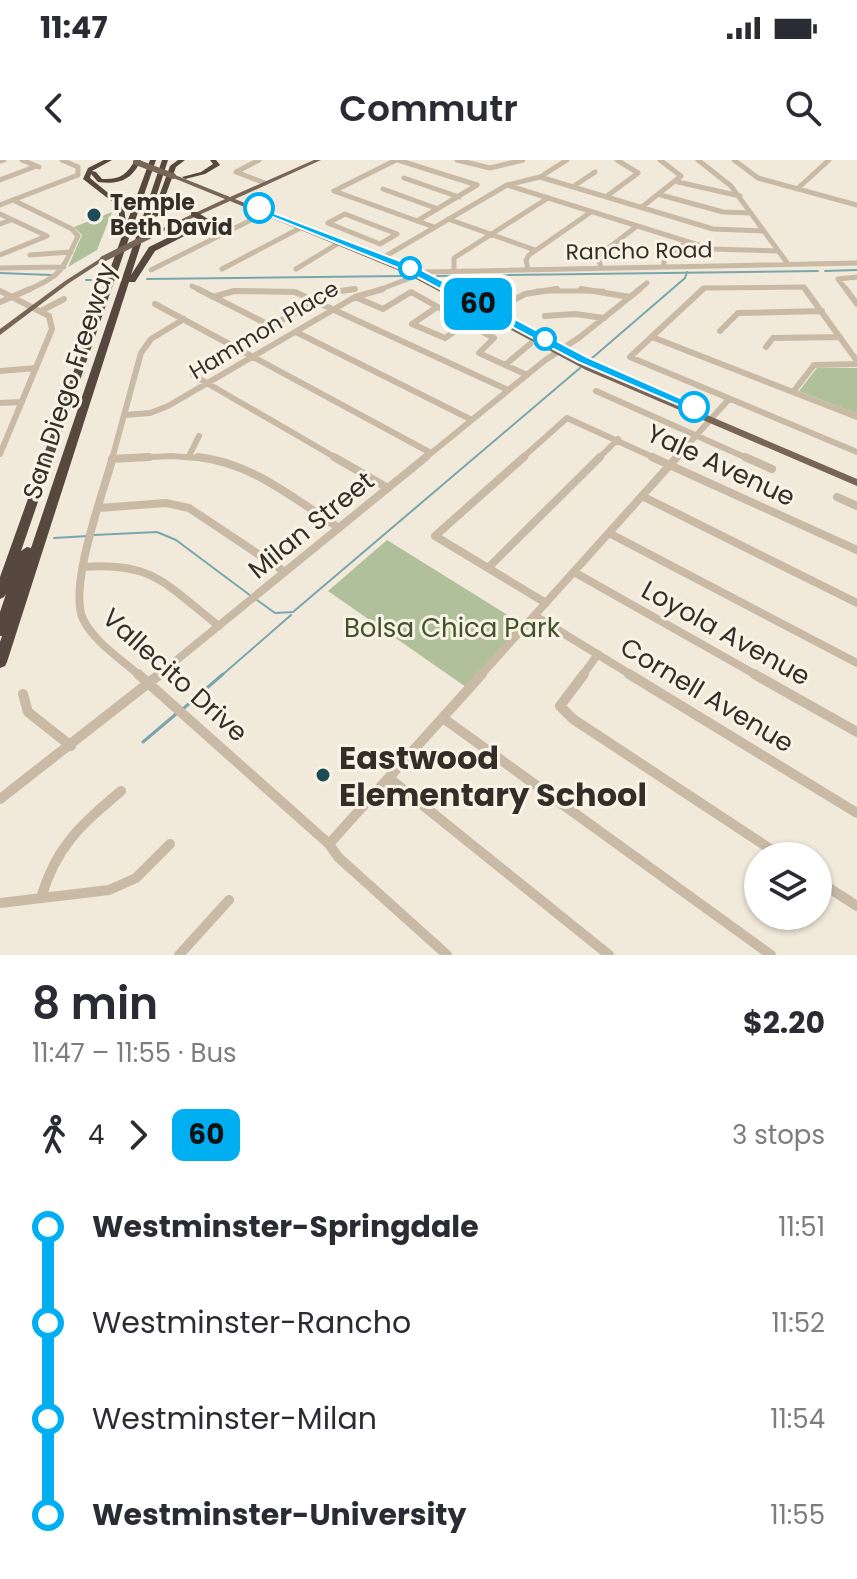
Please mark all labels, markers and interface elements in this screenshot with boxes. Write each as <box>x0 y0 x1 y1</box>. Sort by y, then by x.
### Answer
text: 11:47 <box>40 6 107 49</box>
text: Commutr <box>339 83 518 134</box>
icon: back <box>32 86 76 130</box>
icon: search <box>781 86 825 130</box>
place label: Temple Beth David <box>110 187 233 243</box>
unlabelled marker <box>244 193 274 223</box>
marker: Temple Beth David <box>85 206 103 224</box>
street label: Rancho Road <box>565 234 713 268</box>
unlabelled marker <box>399 257 421 279</box>
street label: San Diego Freeway <box>14 258 124 504</box>
street label: Hammon Place <box>183 273 345 387</box>
line badge: 60 <box>442 278 514 330</box>
text: 60 <box>460 284 496 323</box>
unlabelled marker <box>534 328 556 350</box>
unlabelled marker <box>679 392 709 422</box>
street label: Yale Avenue <box>641 415 801 515</box>
street label: Milan Street <box>240 463 382 587</box>
street label: Loyola Avenue <box>635 572 817 694</box>
street label: Vallecito Drive <box>94 600 256 750</box>
park label: Bolsa Chica Park <box>344 610 561 646</box>
street label: Cornell Avenue <box>613 629 801 761</box>
place label: Eastwood Elementary School <box>339 735 647 817</box>
marker: Eastwood Elementary School <box>314 766 332 784</box>
map controls <box>744 842 832 930</box>
button: layers <box>744 842 832 930</box>
text: 8 min <box>32 973 158 1034</box>
text: $2.20 <box>743 1001 825 1044</box>
text: 11:47 – 11:55 · Bus <box>32 1035 237 1071</box>
icon: walk <box>32 1113 76 1157</box>
icon: forward <box>116 1113 160 1157</box>
text: 60 <box>188 1115 224 1154</box>
text: 4 <box>88 1117 104 1153</box>
text: 3 stops <box>732 1117 825 1153</box>
text: Westminster-Springdale <box>92 1205 479 1248</box>
text: 11:51 <box>778 1209 825 1245</box>
text: Westminster-Rancho <box>92 1301 411 1344</box>
text: 11:52 <box>772 1305 825 1341</box>
text: Westminster-Milan <box>92 1397 377 1440</box>
text: 11:54 <box>770 1401 825 1437</box>
text: Westminster-University <box>92 1493 467 1536</box>
text: 11:55 <box>770 1497 825 1533</box>

